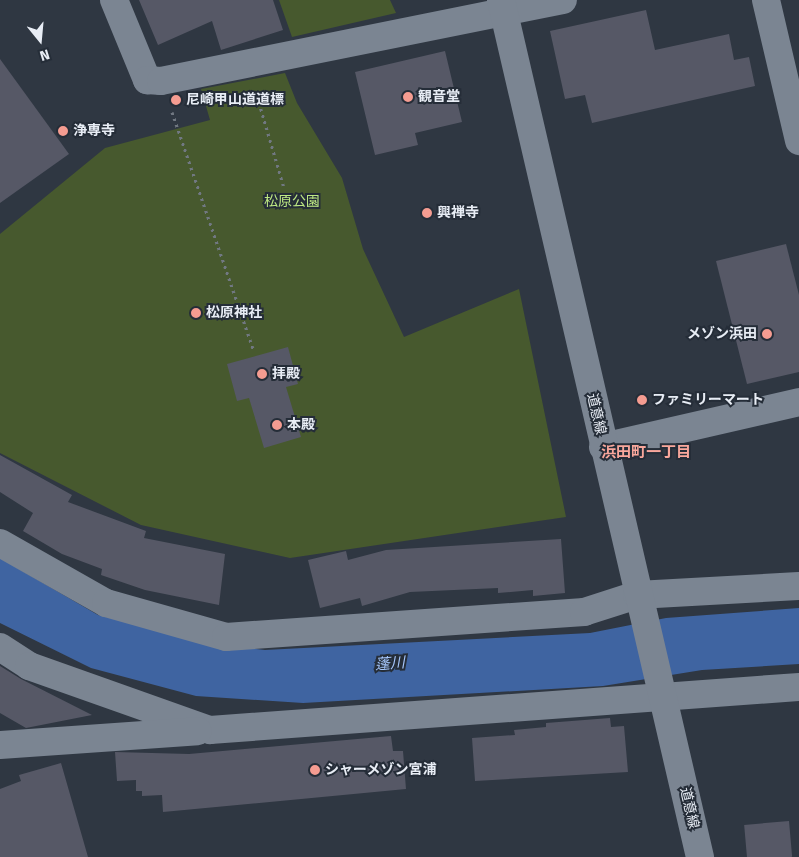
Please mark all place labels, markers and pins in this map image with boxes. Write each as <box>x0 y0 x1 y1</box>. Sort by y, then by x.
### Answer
place label: 観音堂 <box>418 89 460 105</box>
marker: 観音堂 <box>402 91 414 103</box>
place label: 尼崎甲山道道標 <box>186 92 284 108</box>
marker: 尼崎甲山道道標 <box>170 94 182 106</box>
place label: 浄専寺 <box>73 123 115 139</box>
marker: 浄専寺 <box>57 125 69 137</box>
place label: 興禅寺 <box>437 205 479 221</box>
marker: 興禅寺 <box>421 207 433 219</box>
place label: 松原神社 <box>206 305 262 321</box>
marker: 松原神社 <box>190 307 202 319</box>
place label: メゾン浜田 <box>687 326 757 342</box>
marker: メゾン浜田 <box>761 328 773 340</box>
place label: 拝殿 <box>272 366 300 382</box>
marker: 拝殿 <box>256 368 268 380</box>
place label: ファミリーマート <box>652 392 764 408</box>
marker: ファミリーマート <box>636 394 648 406</box>
place label: 本殿 <box>287 417 315 433</box>
marker: 本殿 <box>271 419 283 431</box>
place label: シャーメゾン宮浦 <box>325 762 437 778</box>
marker: シャーメゾン宮浦 <box>309 764 321 776</box>

